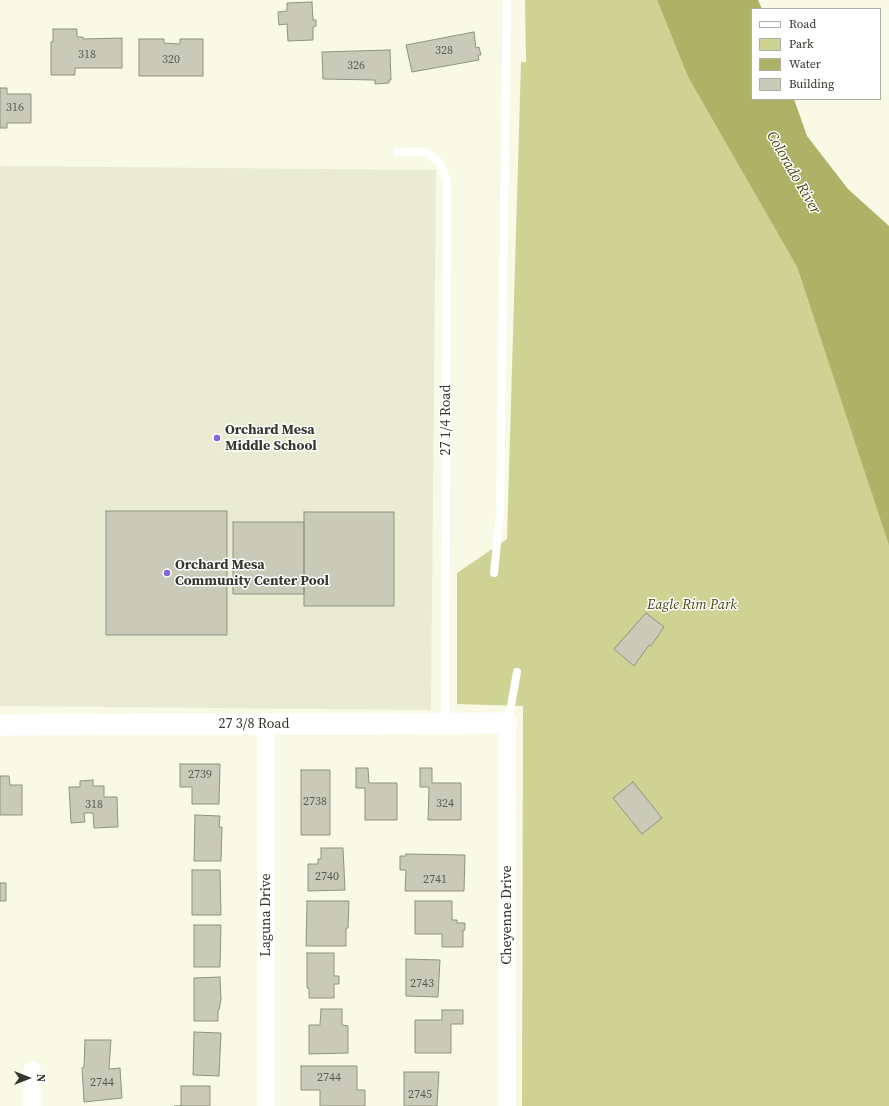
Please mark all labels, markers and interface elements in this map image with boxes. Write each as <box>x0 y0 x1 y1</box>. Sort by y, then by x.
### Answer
legend <box>751 8 881 100</box>
text: Road <box>789 16 816 32</box>
text: Park <box>789 36 814 52</box>
house number: 328 <box>435 44 453 58</box>
house number: 318 <box>78 48 96 62</box>
house number: 320 <box>162 53 180 67</box>
text: Water <box>789 56 821 72</box>
house number: 326 <box>347 59 365 73</box>
text: Building <box>789 76 834 92</box>
house number: 316 <box>6 101 24 115</box>
water label: Colorado River <box>762 128 824 218</box>
street label: 27 1/4 Road <box>438 385 454 455</box>
place label: Orchard Mesa Middle School <box>225 422 317 454</box>
marker: Orchard Mesa Middle School <box>212 433 222 443</box>
place label: Orchard Mesa Community Center Pool <box>175 557 329 590</box>
marker: Orchard Mesa Community Center Pool <box>162 568 172 578</box>
park label: Eagle Rim Park <box>647 597 737 613</box>
street label: 27 3/8 Road <box>219 716 289 732</box>
house number: 2739 <box>188 768 212 782</box>
house number: 2738 <box>303 795 327 809</box>
house number: 324 <box>436 797 454 811</box>
house number: 318 <box>85 798 103 812</box>
street label: Cheyenne Drive <box>499 865 515 965</box>
house number: 2740 <box>315 870 339 884</box>
street label: Laguna Drive <box>258 873 274 957</box>
house number: 2741 <box>423 873 447 887</box>
house number: 2743 <box>410 977 434 991</box>
north arrow <box>8 1058 48 1098</box>
house number: 2744 <box>317 1071 341 1085</box>
text: N <box>33 1074 48 1082</box>
house number: 2744 <box>90 1076 114 1090</box>
house number: 2745 <box>408 1088 432 1102</box>

